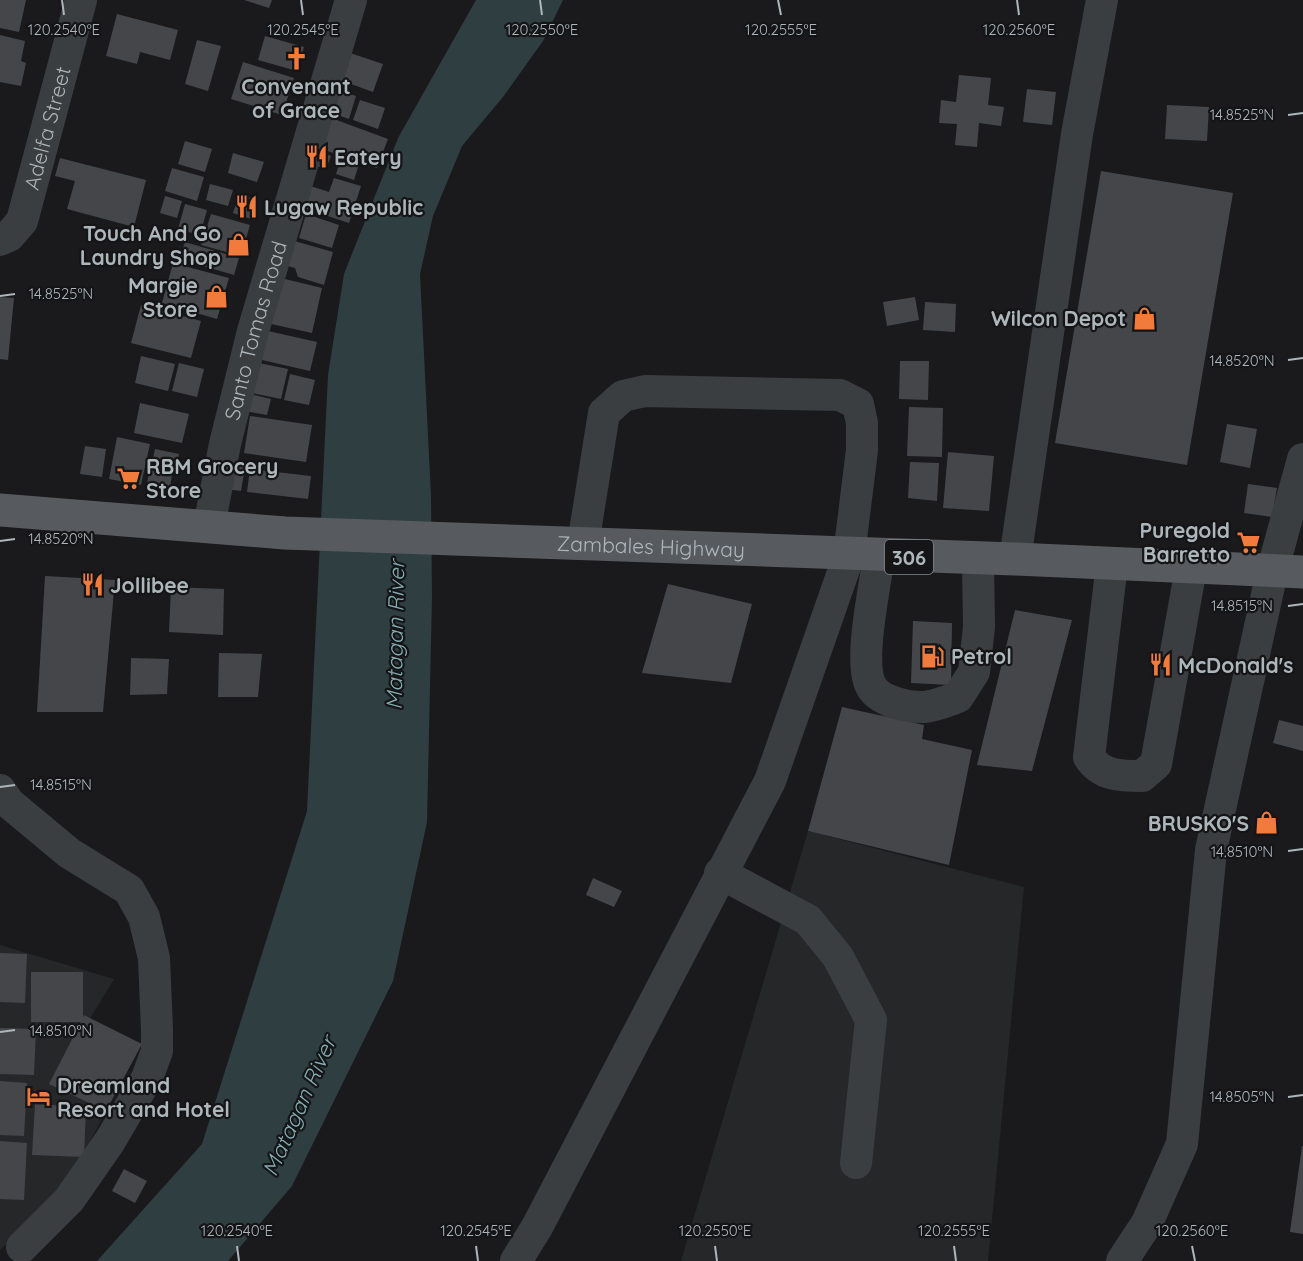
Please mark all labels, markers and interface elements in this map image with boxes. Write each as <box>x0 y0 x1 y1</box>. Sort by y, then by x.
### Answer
text: 120.2540°E <box>28 20 100 39</box>
text: 120.2545°E <box>267 20 339 39</box>
text: 120.2550°E <box>506 20 578 39</box>
text: 120.2555°E <box>745 20 817 39</box>
text: 120.2560°E <box>983 20 1055 39</box>
church icon: Convenant of Grace <box>283 45 309 71</box>
street label: Adelfa Street <box>18 63 76 192</box>
place label: Convenant of Grace <box>241 73 351 123</box>
text: 14.8525°N <box>1210 105 1274 124</box>
restaurant icon: Eatery <box>303 144 329 170</box>
place label: Eatery <box>334 144 402 170</box>
restaurant icon: Lugaw Republic <box>233 194 259 220</box>
place label: Lugaw Republic <box>264 194 423 220</box>
place label: Touch And Go Laundry Shop <box>80 220 221 270</box>
shop icon: Touch And Go Laundry Shop <box>226 232 252 258</box>
street label: Santo Tomas Road <box>218 238 292 423</box>
place label: Margie Store <box>128 272 198 322</box>
text: 14.8525°N <box>29 284 93 303</box>
shop icon: Margie Store <box>203 284 229 310</box>
place label: Wilcon Depot <box>991 305 1126 331</box>
shop icon: Wilcon Depot <box>1131 305 1157 331</box>
text: 14.8520°N <box>1209 351 1275 370</box>
place label: RBM Grocery Store <box>146 453 278 503</box>
supermarket icon: RBM Grocery Store <box>115 465 141 491</box>
place label: Puregold Barretto <box>1139 517 1230 567</box>
text: 14.8520°N <box>28 529 94 548</box>
supermarket icon: Puregold Barretto <box>1235 529 1261 555</box>
street label: Zambales Highway <box>556 530 745 562</box>
road number: 306 <box>885 540 933 574</box>
water label: Matagan River <box>380 557 410 710</box>
restaurant icon: Jollibee <box>79 572 105 598</box>
place label: Jollibee <box>110 572 189 598</box>
text: 14.8515°N <box>1211 596 1273 615</box>
fuel station icon: Petrol <box>920 643 946 669</box>
place label: Petrol <box>951 643 1012 669</box>
restaurant icon: McDonald's <box>1147 652 1173 678</box>
place label: McDonald's <box>1178 652 1293 678</box>
text: 14.8515°N <box>30 775 92 794</box>
place label: BRUSKO'S <box>1148 810 1249 836</box>
shop icon: BRUSKO'S <box>1254 810 1280 836</box>
text: 14.8510°N <box>1211 842 1273 861</box>
text: 14.8510°N <box>30 1021 92 1040</box>
water label: Matagan River <box>256 1030 343 1180</box>
place label: Dreamland Resort and Hotel <box>57 1072 230 1122</box>
hotel icon: Dreamland Resort and Hotel <box>26 1084 52 1110</box>
text: 14.8505°N <box>1209 1087 1275 1106</box>
text: 120.2540°E <box>201 1221 273 1240</box>
text: 120.2545°E <box>440 1221 512 1240</box>
text: 120.2550°E <box>679 1221 751 1240</box>
text: 120.2555°E <box>918 1221 990 1240</box>
text: 120.2560°E <box>1156 1221 1228 1240</box>

